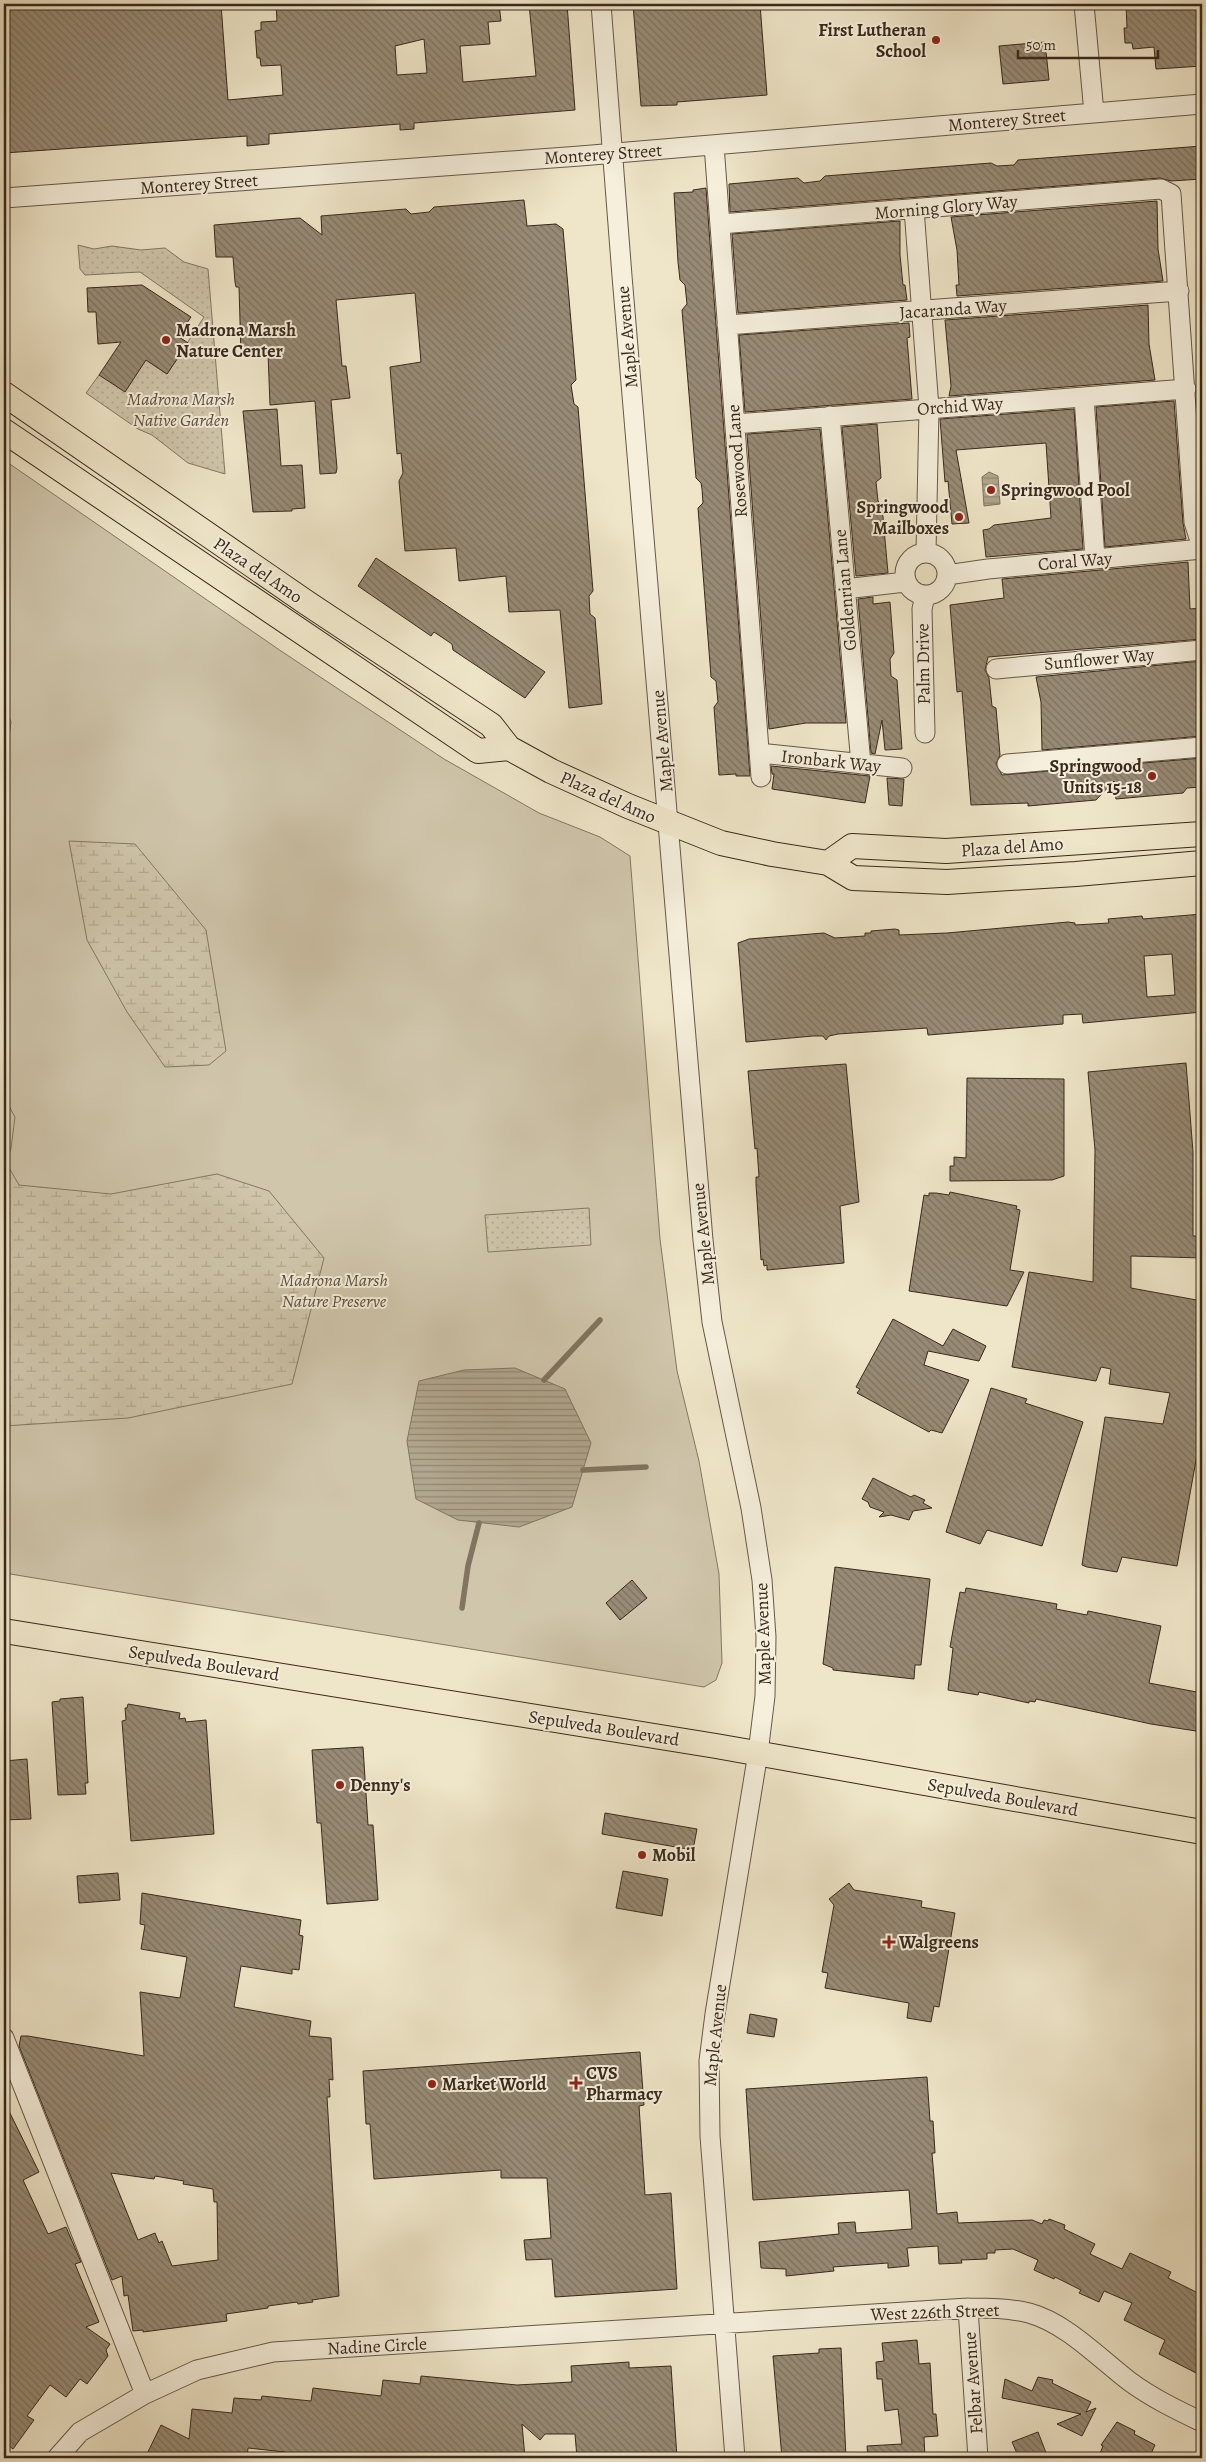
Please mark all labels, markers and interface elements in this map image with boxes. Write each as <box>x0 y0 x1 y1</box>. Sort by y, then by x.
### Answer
place label: First Lutheran School <box>818 18 926 63</box>
scale bar <box>1018 28 1158 60</box>
marker: First Lutheran School <box>930 34 942 46</box>
text: 50 m <box>1026 35 1056 55</box>
street label: Monterey Street <box>947 103 1067 137</box>
street label: Monterey Street <box>543 138 663 170</box>
street label: Monterey Street <box>139 168 259 200</box>
street label: Morning Glory Way <box>873 189 1019 225</box>
street label: Maple Avenue <box>611 285 643 389</box>
street label: Jacaranda Way <box>899 293 1008 325</box>
place label: Madrona Marsh Nature Center <box>176 318 296 363</box>
marker: Madrona Marsh Nature Center <box>160 334 172 346</box>
park label: Madrona Marsh Native Garden <box>127 387 235 432</box>
street label: Orchid Way <box>916 391 1005 421</box>
street label: Rosewood Lane <box>721 403 753 519</box>
place label: Springwood Pool <box>1001 478 1130 502</box>
marker: Springwood Pool <box>985 484 997 496</box>
place label: Springwood Mailboxes <box>856 495 949 540</box>
marker: Springwood Mailboxes <box>953 511 965 523</box>
street label: Goldenrian Lane <box>828 528 862 652</box>
street label: Plaza del Amo <box>209 531 307 609</box>
street label: Coral Way <box>1037 546 1114 576</box>
street label: Palm Drive <box>910 623 936 705</box>
street label: Sunflower Way <box>1043 642 1156 676</box>
street label: Maple Avenue <box>646 689 678 793</box>
street label: Ironbark Way <box>780 744 883 778</box>
place label: Springwood Units 15-18 <box>1049 754 1142 799</box>
street label: Plaza del Amo <box>556 765 660 829</box>
marker: Springwood Units 15-18 <box>1146 770 1158 782</box>
street label: Plaza del Amo <box>960 831 1064 863</box>
street label: Maple Avenue <box>686 1182 720 1286</box>
park label: Madrona Marsh Nature Preserve <box>280 1268 388 1313</box>
street label: Maple Avenue <box>749 1582 777 1686</box>
street label: Sepulveda Boulevard <box>127 1639 282 1687</box>
street label: Sepulveda Boulevard <box>527 1704 682 1752</box>
street label: Sepulveda Boulevard <box>926 1772 1080 1822</box>
place label: Denny's <box>350 1773 410 1797</box>
marker: Denny's <box>334 1779 346 1791</box>
place label: Mobil <box>652 1843 696 1867</box>
marker: Mobil <box>636 1849 648 1861</box>
place label: Walgreens <box>898 1930 979 1954</box>
marker: Walgreens <box>883 1936 895 1948</box>
street label: Maple Avenue <box>698 1983 732 2087</box>
place label: CVS Pharmacy <box>586 2061 663 2106</box>
place label: Market World <box>442 2072 547 2096</box>
marker: CVS Pharmacy <box>570 2077 582 2089</box>
marker: Market World <box>426 2078 438 2090</box>
street label: West 226th Street <box>869 2298 1000 2326</box>
street label: Nadine Circle <box>326 2331 428 2361</box>
street label: Felbar Avenue <box>957 2331 989 2435</box>

